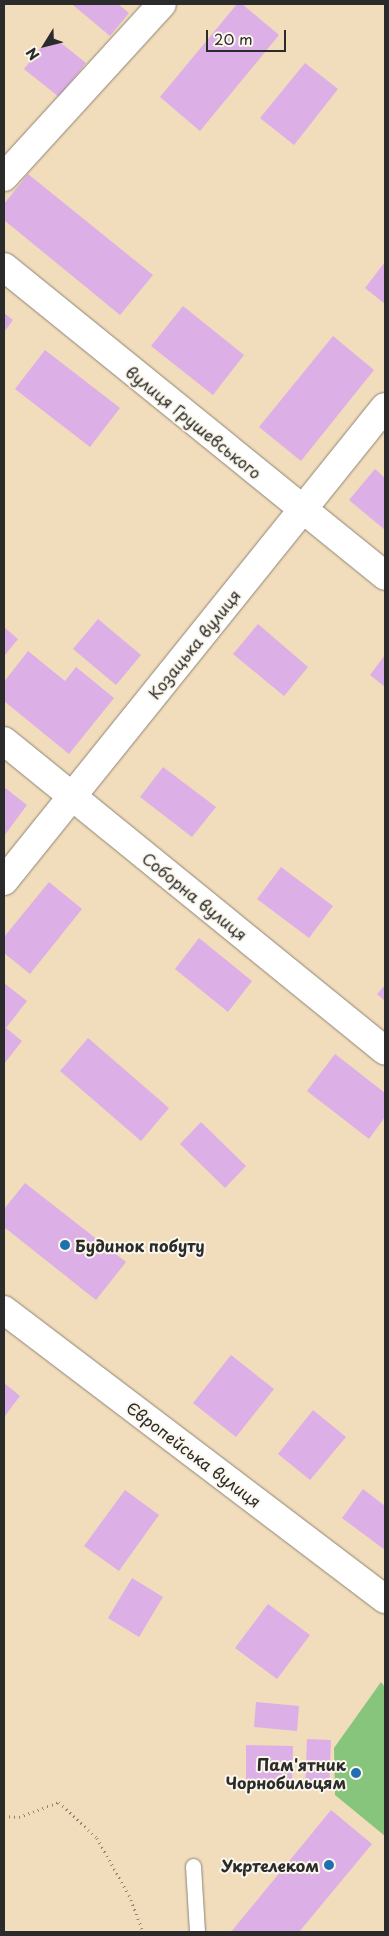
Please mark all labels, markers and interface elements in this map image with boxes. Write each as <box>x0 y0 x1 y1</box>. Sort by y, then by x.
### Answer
north arrow <box>20 20 70 70</box>
scale bar <box>209 20 289 52</box>
text: 20 m <box>214 27 253 50</box>
text: N <box>21 43 44 65</box>
street label: вулиця Грушевського <box>122 361 266 483</box>
street label: Козацька вулиця <box>144 585 244 703</box>
street label: Соборна вулиця <box>139 848 251 944</box>
place label: Будинок побуту <box>75 1235 205 1255</box>
marker: Будинок побуту <box>59 1239 71 1251</box>
street label: Європейська вулиця <box>123 1397 265 1511</box>
place label: Пам'ятник Чорнобильцям <box>226 1754 346 1792</box>
marker: Пам'ятник Чорнобильцям <box>350 1767 362 1779</box>
place label: Укртелеком <box>221 1855 319 1875</box>
marker: Укртелеком <box>323 1859 335 1871</box>

